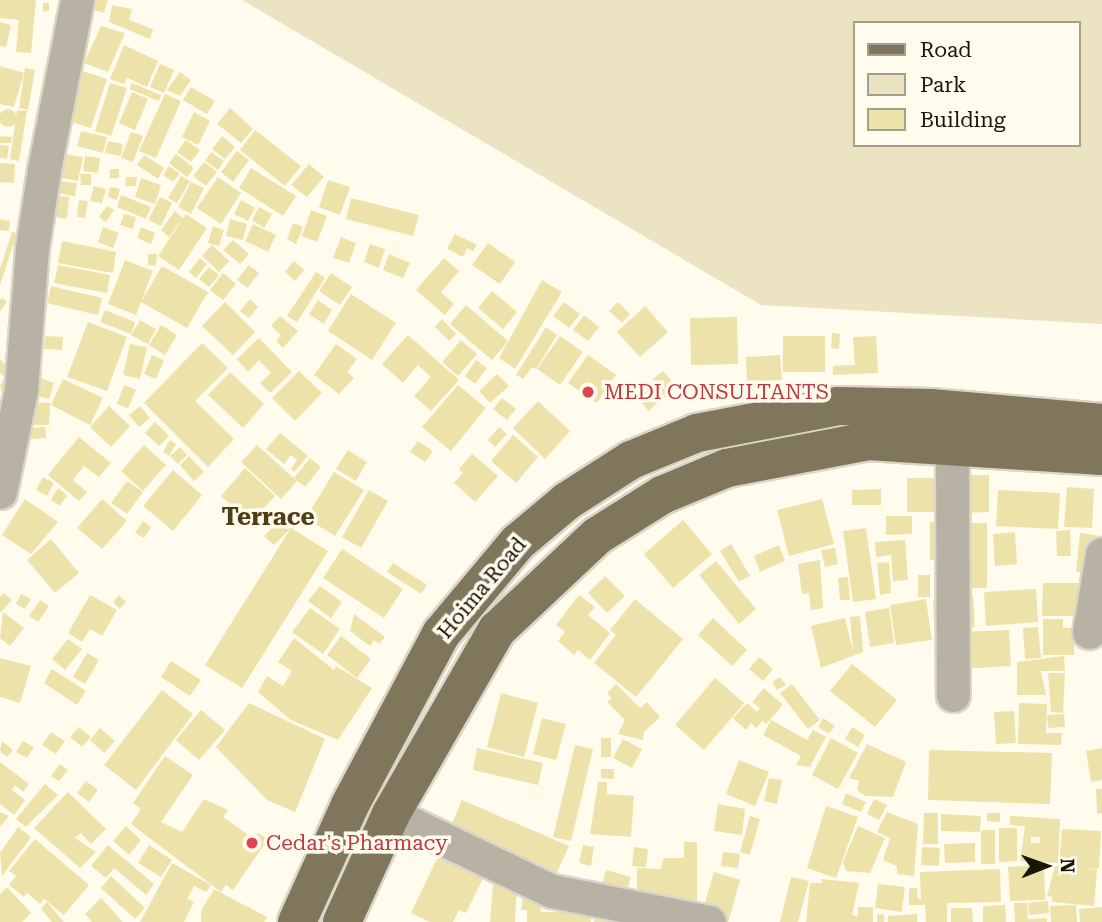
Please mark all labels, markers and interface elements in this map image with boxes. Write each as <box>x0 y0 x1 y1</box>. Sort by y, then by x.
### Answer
legend <box>853 21 1081 147</box>
text: Road <box>920 38 972 62</box>
text: Park <box>920 73 966 97</box>
text: Building <box>920 108 1006 132</box>
place label: MEDI CONSULTANTS <box>604 379 829 405</box>
marker: MEDI CONSULTANTS <box>578 382 598 402</box>
district label: Terrace <box>221 504 315 532</box>
street label: Hoima Road <box>432 532 532 644</box>
place label: Cedar's Pharmacy <box>266 830 448 856</box>
north arrow <box>1011 831 1081 901</box>
marker: Cedar's Pharmacy <box>244 835 260 851</box>
text: N <box>1056 858 1079 873</box>

